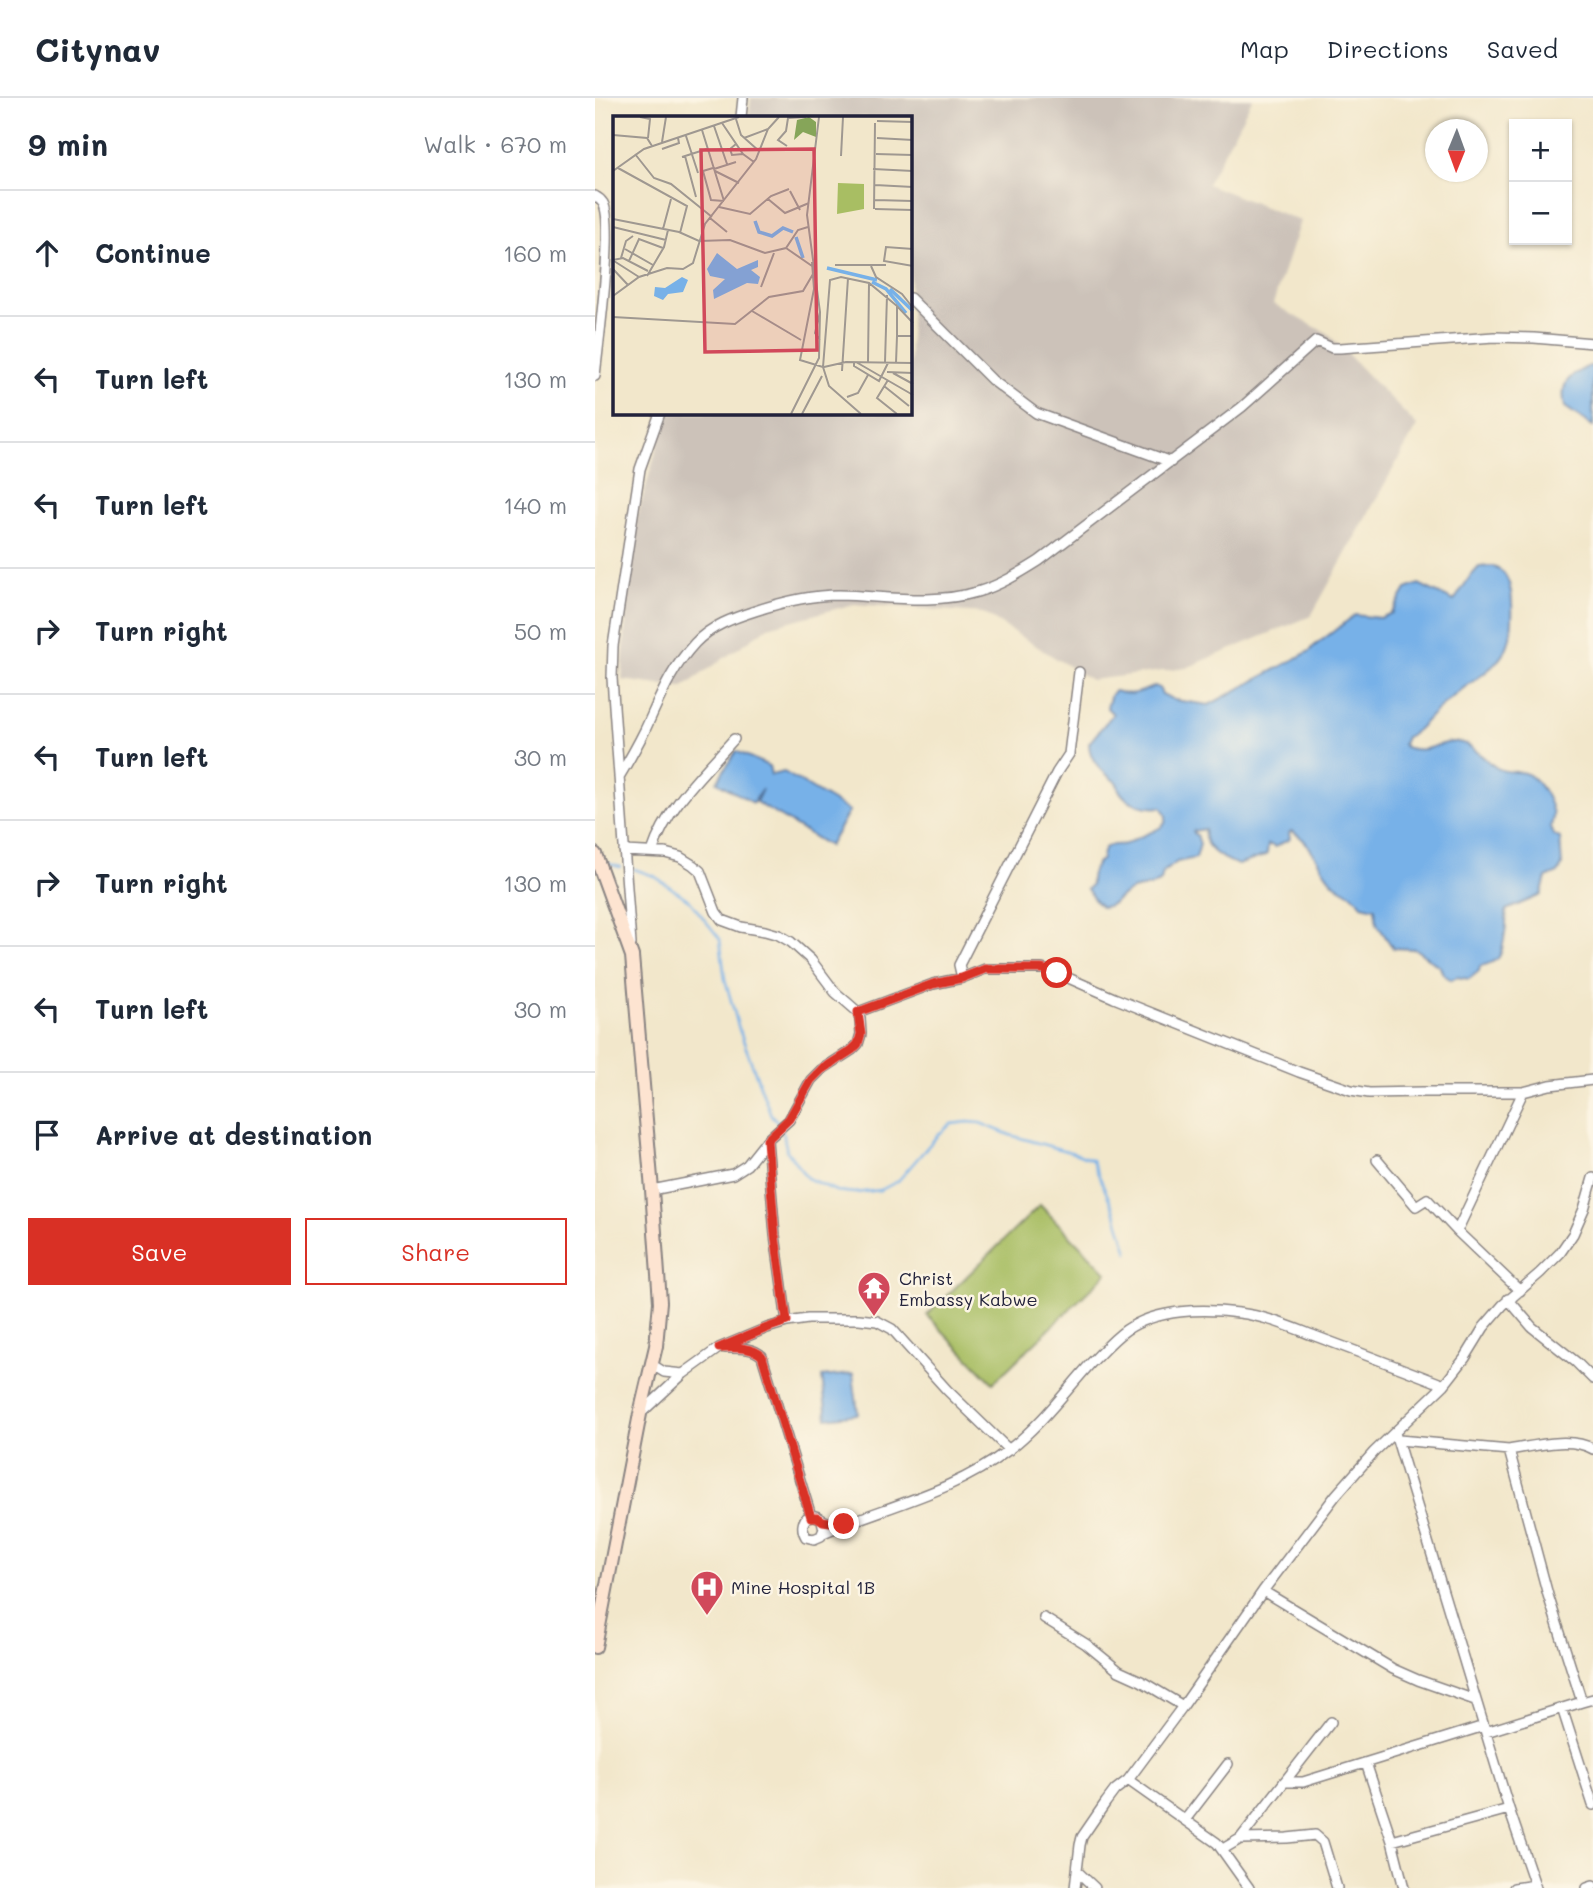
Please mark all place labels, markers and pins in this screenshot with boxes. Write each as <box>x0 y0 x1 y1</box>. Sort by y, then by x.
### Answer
place label: Christ Embassy Kabwe <box>899 1266 1038 1311</box>
temple icon: Christ Embassy Kabwe <box>855 1269 893 1318</box>
hospital icon: Mine Hospital 1B <box>688 1568 726 1617</box>
place label: Mine Hospital 1B <box>731 1575 875 1599</box>

